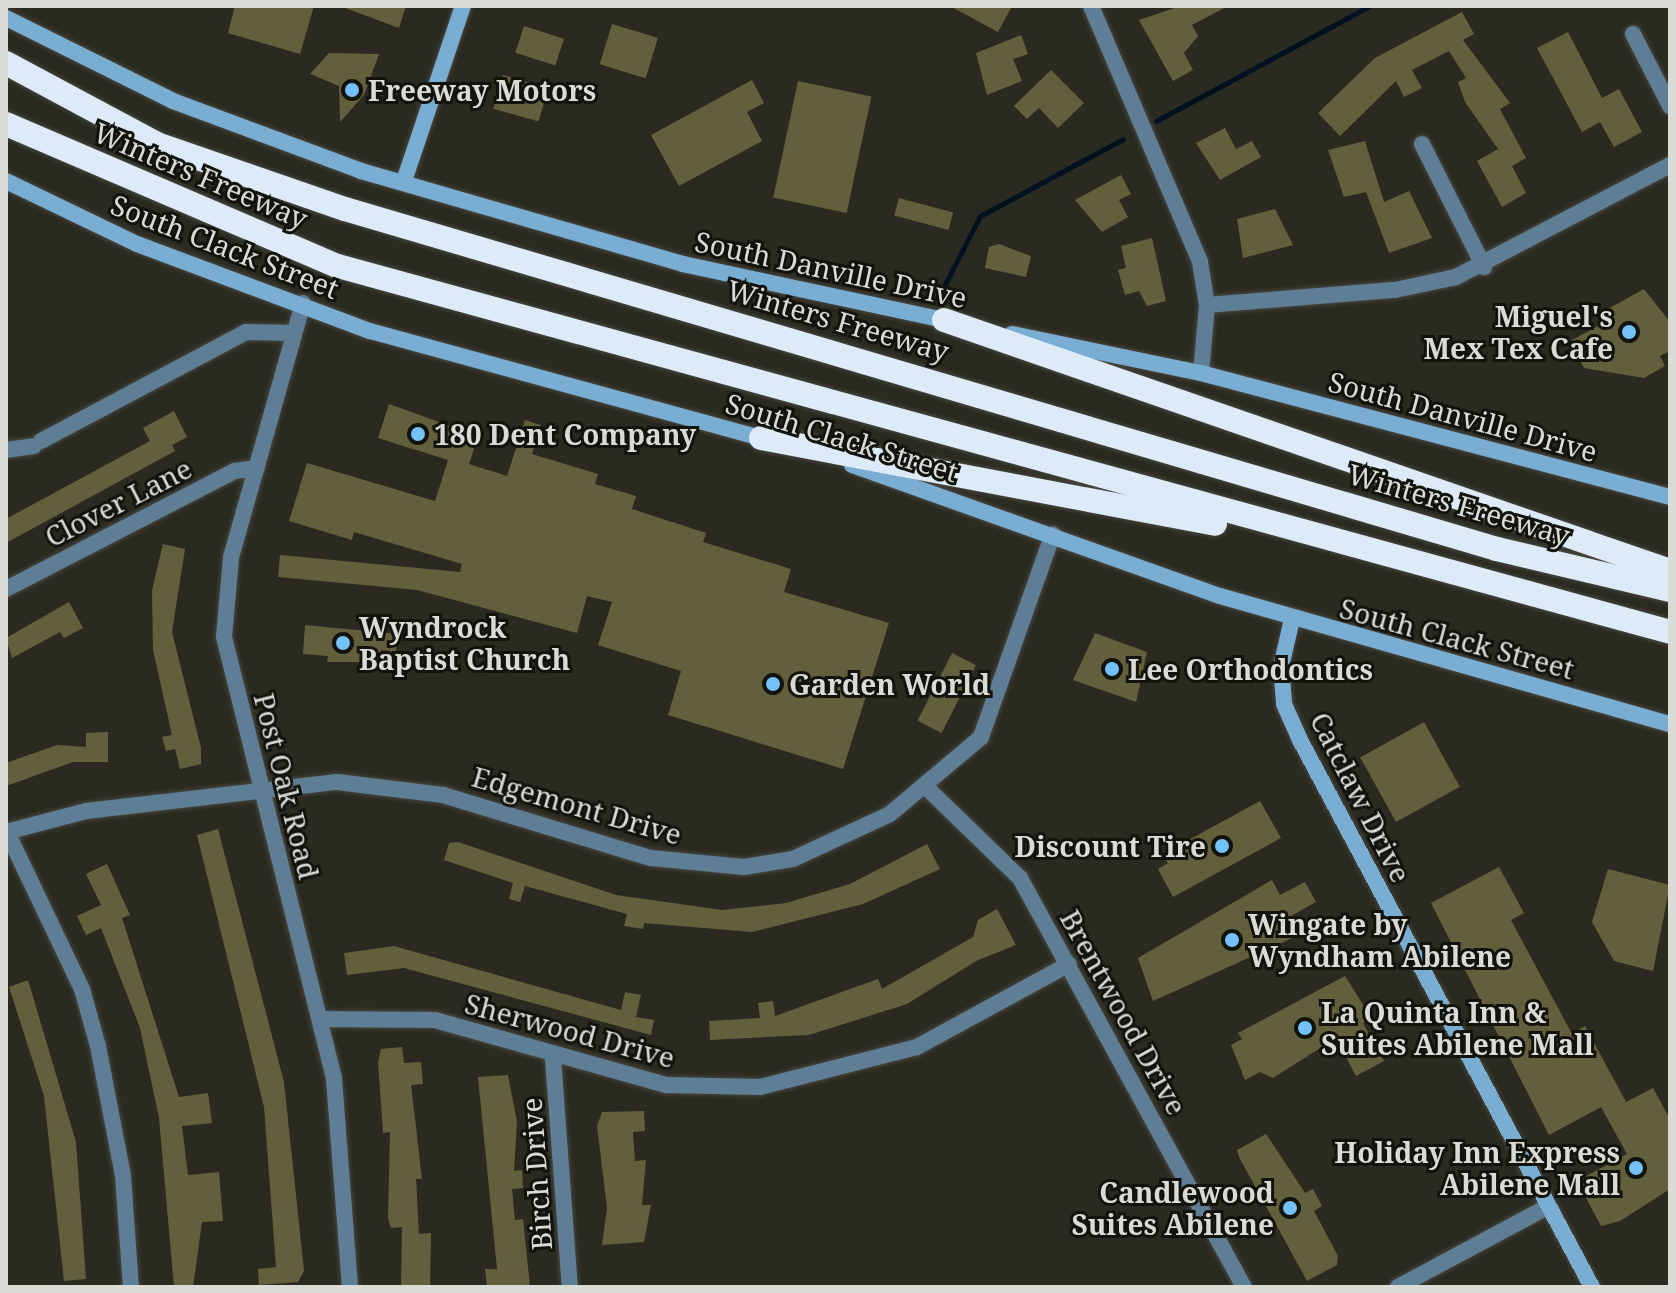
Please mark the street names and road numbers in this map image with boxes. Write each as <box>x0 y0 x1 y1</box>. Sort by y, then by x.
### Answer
street label: Winters Freeway <box>89 115 313 235</box>
street label: South Clack Street <box>106 187 344 305</box>
street label: South Danville Drive <box>692 224 970 314</box>
street label: Winters Freeway <box>723 272 953 368</box>
street label: South Danville Drive <box>1325 364 1601 468</box>
street label: South Clack Street <box>722 386 962 488</box>
street label: Clover Lane <box>39 451 197 553</box>
street label: Winters Freeway <box>1344 456 1574 552</box>
street label: South Clack Street <box>1336 591 1578 685</box>
street label: Post Oak Road <box>248 690 326 882</box>
street label: Catclaw Drive <box>1304 706 1418 888</box>
street label: Edgemont Drive <box>468 759 686 851</box>
street label: Brentwood Drive <box>1054 904 1194 1120</box>
street label: Sherwood Drive <box>461 986 679 1074</box>
street label: Birch Drive <box>514 1097 558 1251</box>

